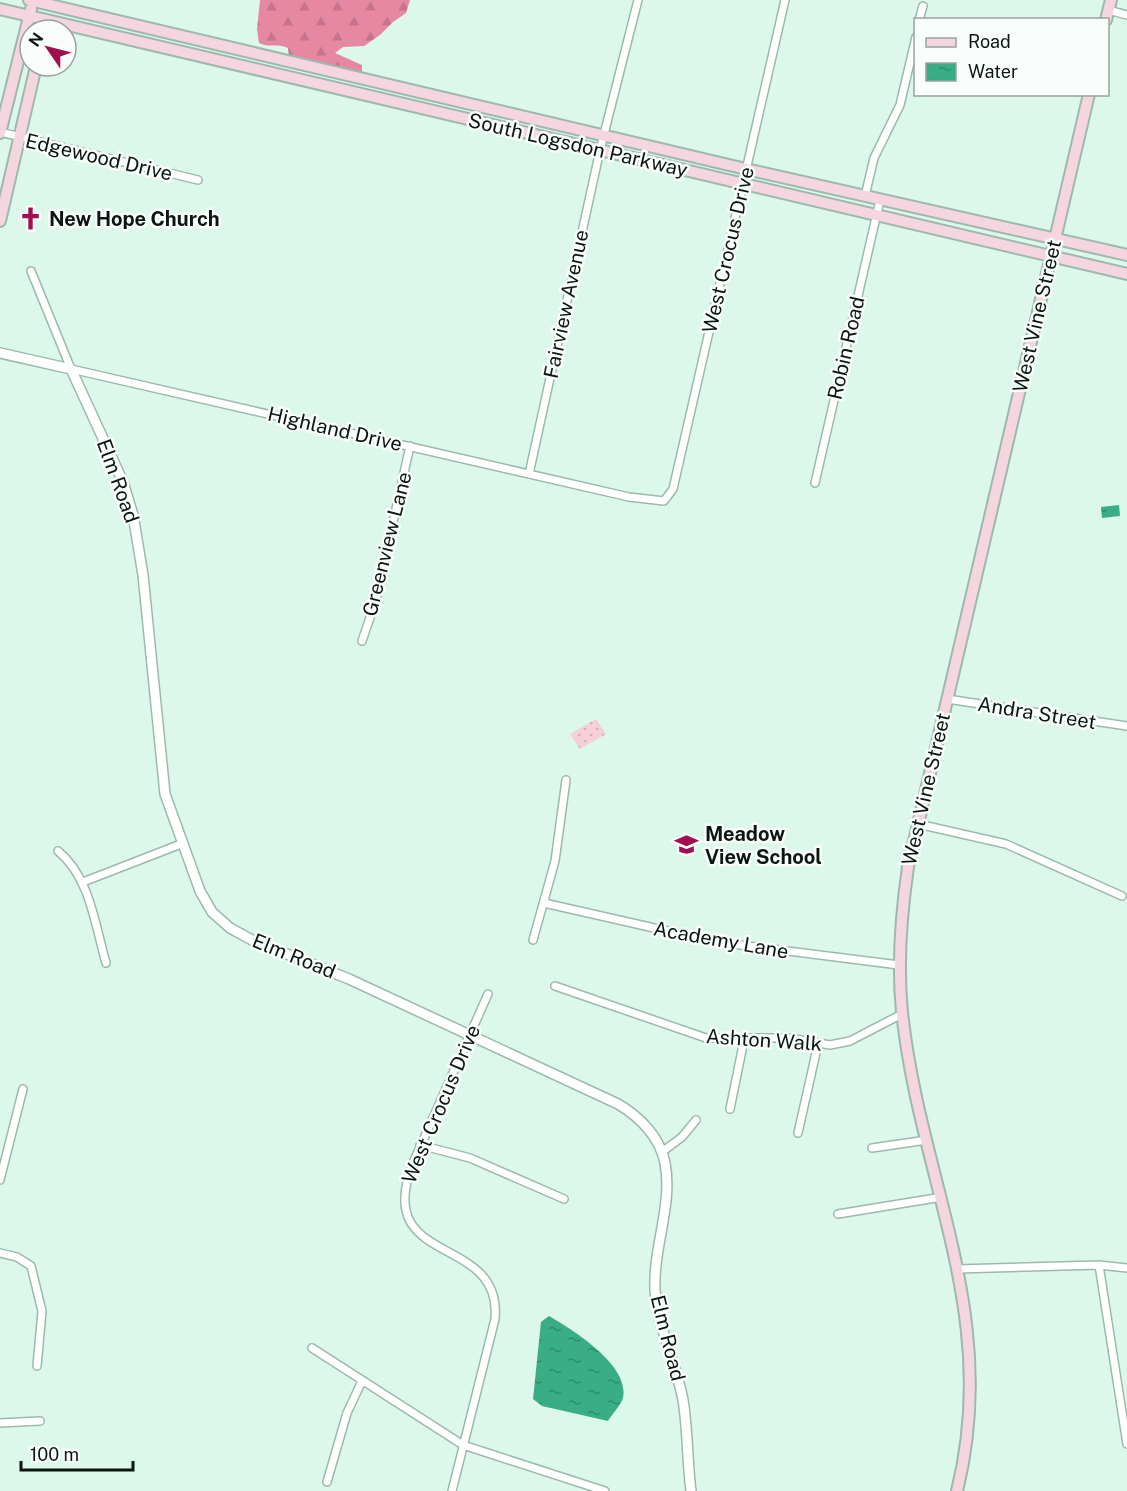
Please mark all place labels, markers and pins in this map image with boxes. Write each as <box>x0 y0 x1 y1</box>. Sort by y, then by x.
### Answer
church icon: New Hope Church <box>18 206 44 232</box>
place label: New Hope Church <box>49 207 220 231</box>
place label: Meadow View School <box>705 822 822 869</box>
school or university icon: Meadow View School <box>674 832 700 858</box>

